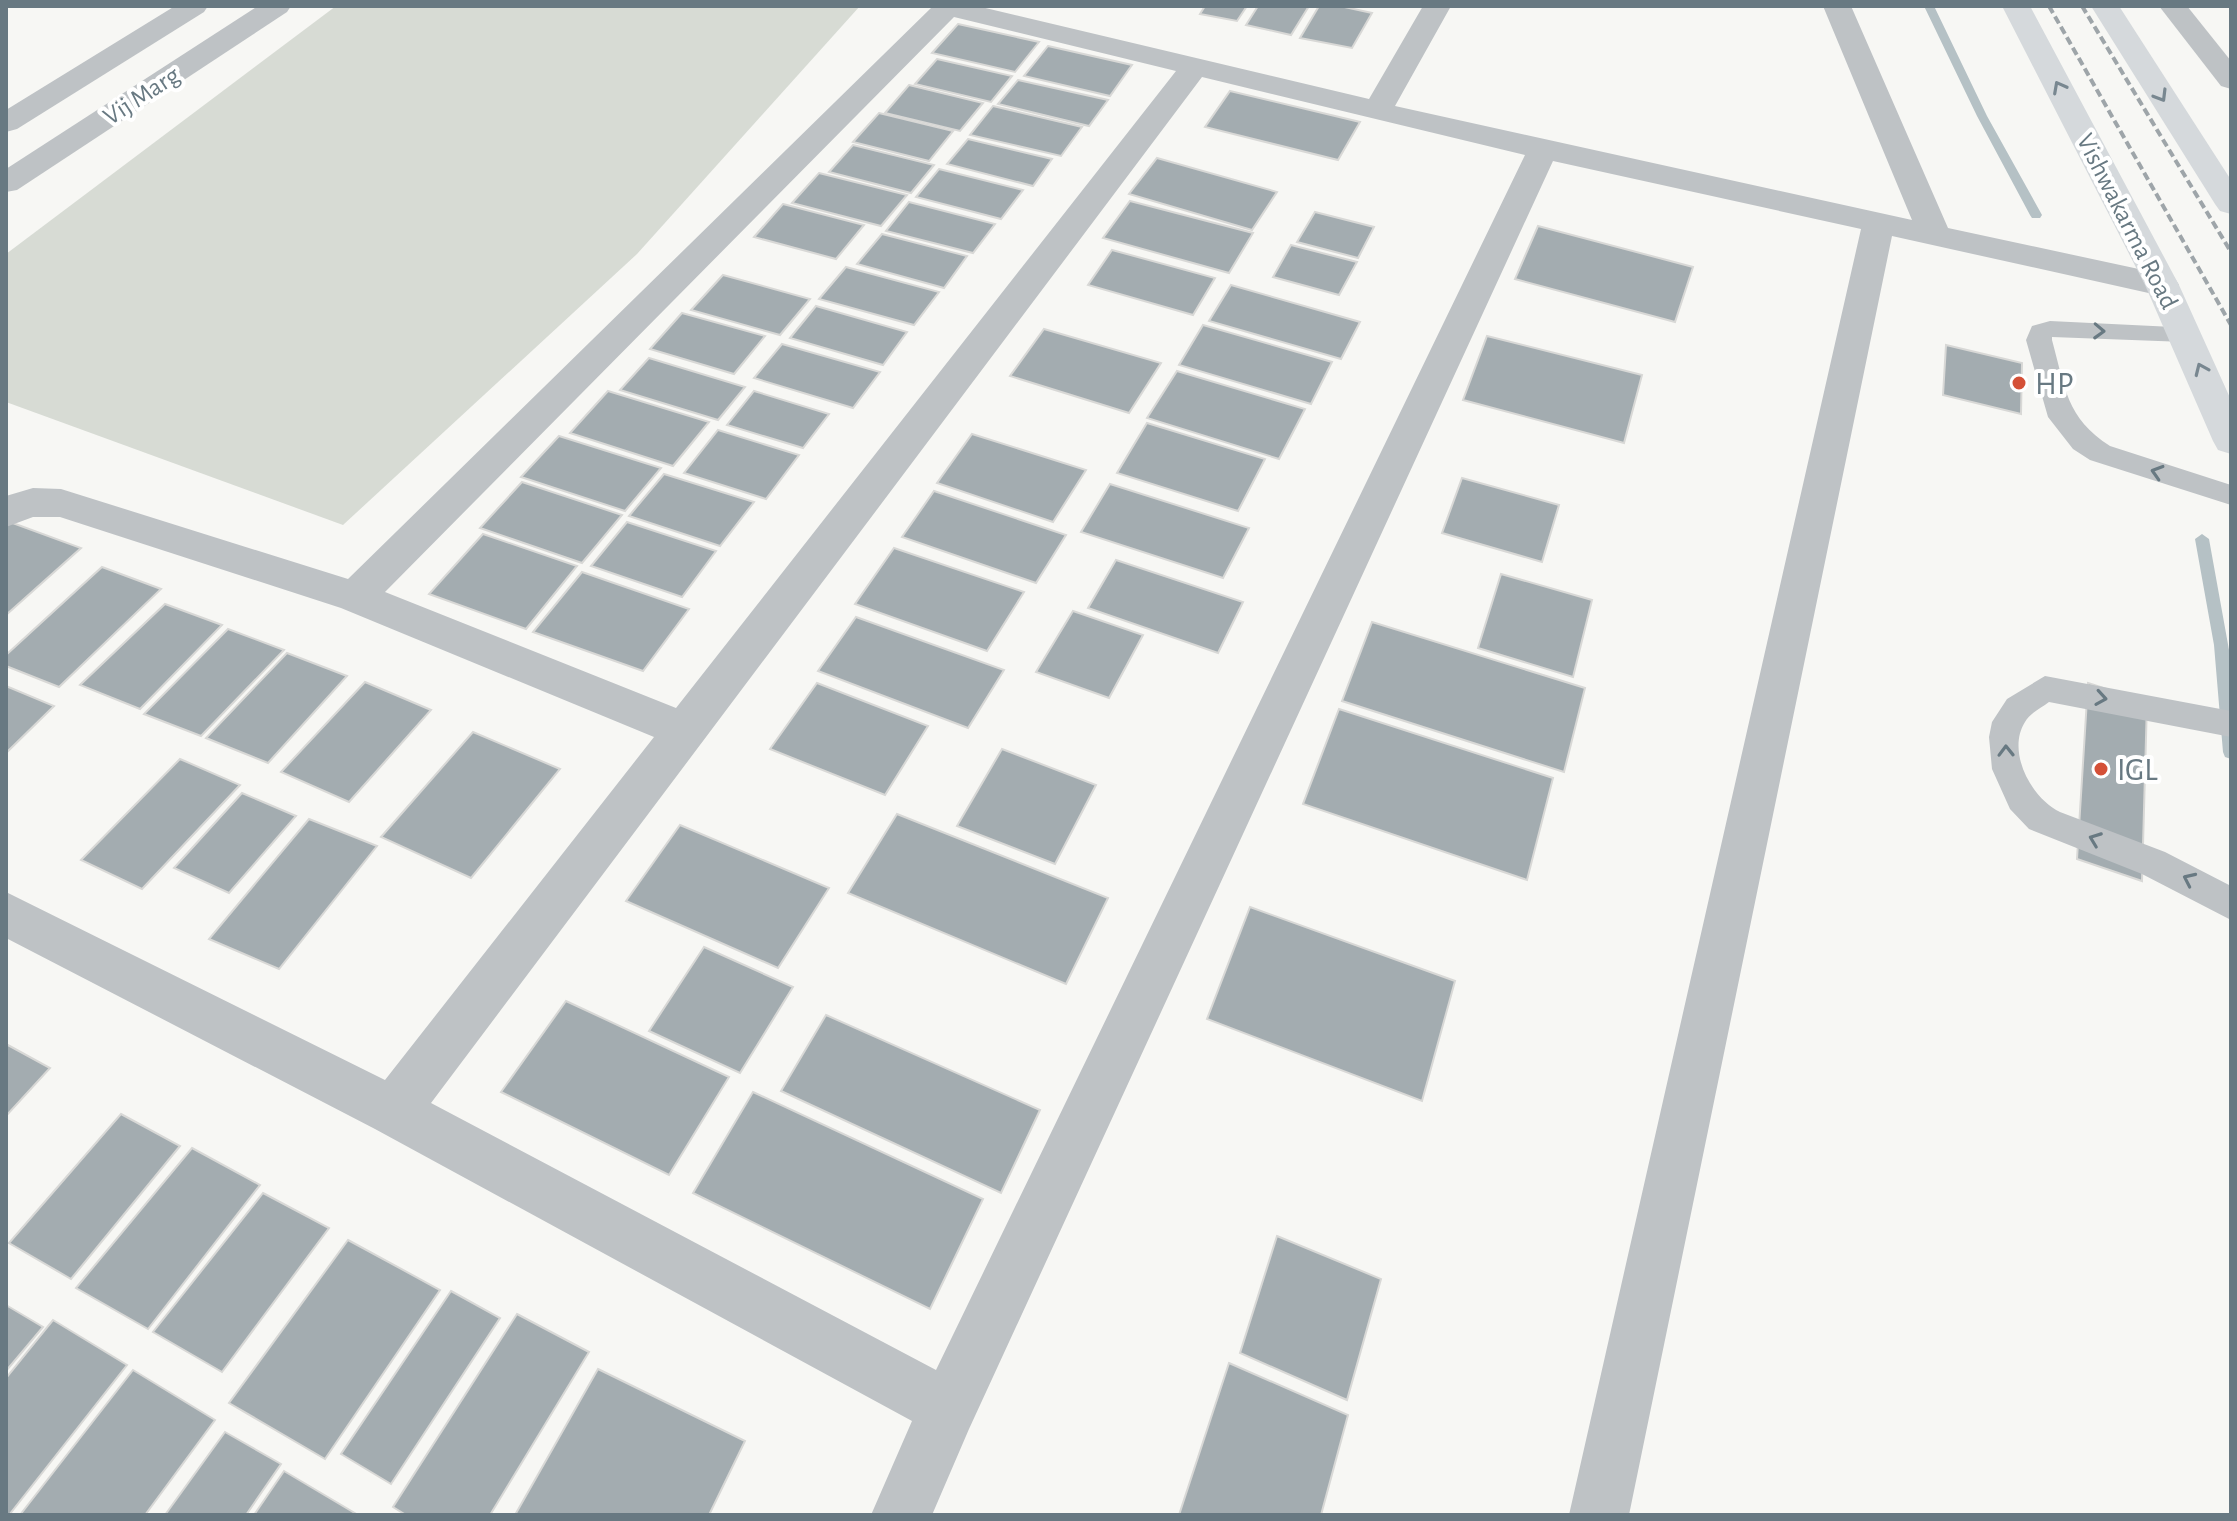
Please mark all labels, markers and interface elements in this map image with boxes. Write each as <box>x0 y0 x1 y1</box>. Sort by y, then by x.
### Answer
street label: Vij Marg <box>99 62 185 130</box>
one-way arrow <box>2053 81 2068 95</box>
one-way arrow <box>2151 87 2167 102</box>
street label: Vishwakarma Road <box>2072 130 2183 313</box>
one-way arrow <box>2093 322 2106 339</box>
one-way arrow <box>2194 363 2210 377</box>
place label: HP <box>2035 368 2074 400</box>
marker: HP <box>2010 374 2028 392</box>
one-way arrow <box>2150 465 2164 481</box>
one-way arrow <box>2094 689 2108 706</box>
one-way arrow <box>1997 744 2015 756</box>
place label: IGL <box>2117 754 2158 786</box>
marker: IGL <box>2092 760 2110 778</box>
one-way arrow <box>2089 833 2103 849</box>
one-way arrow <box>2183 873 2197 889</box>

